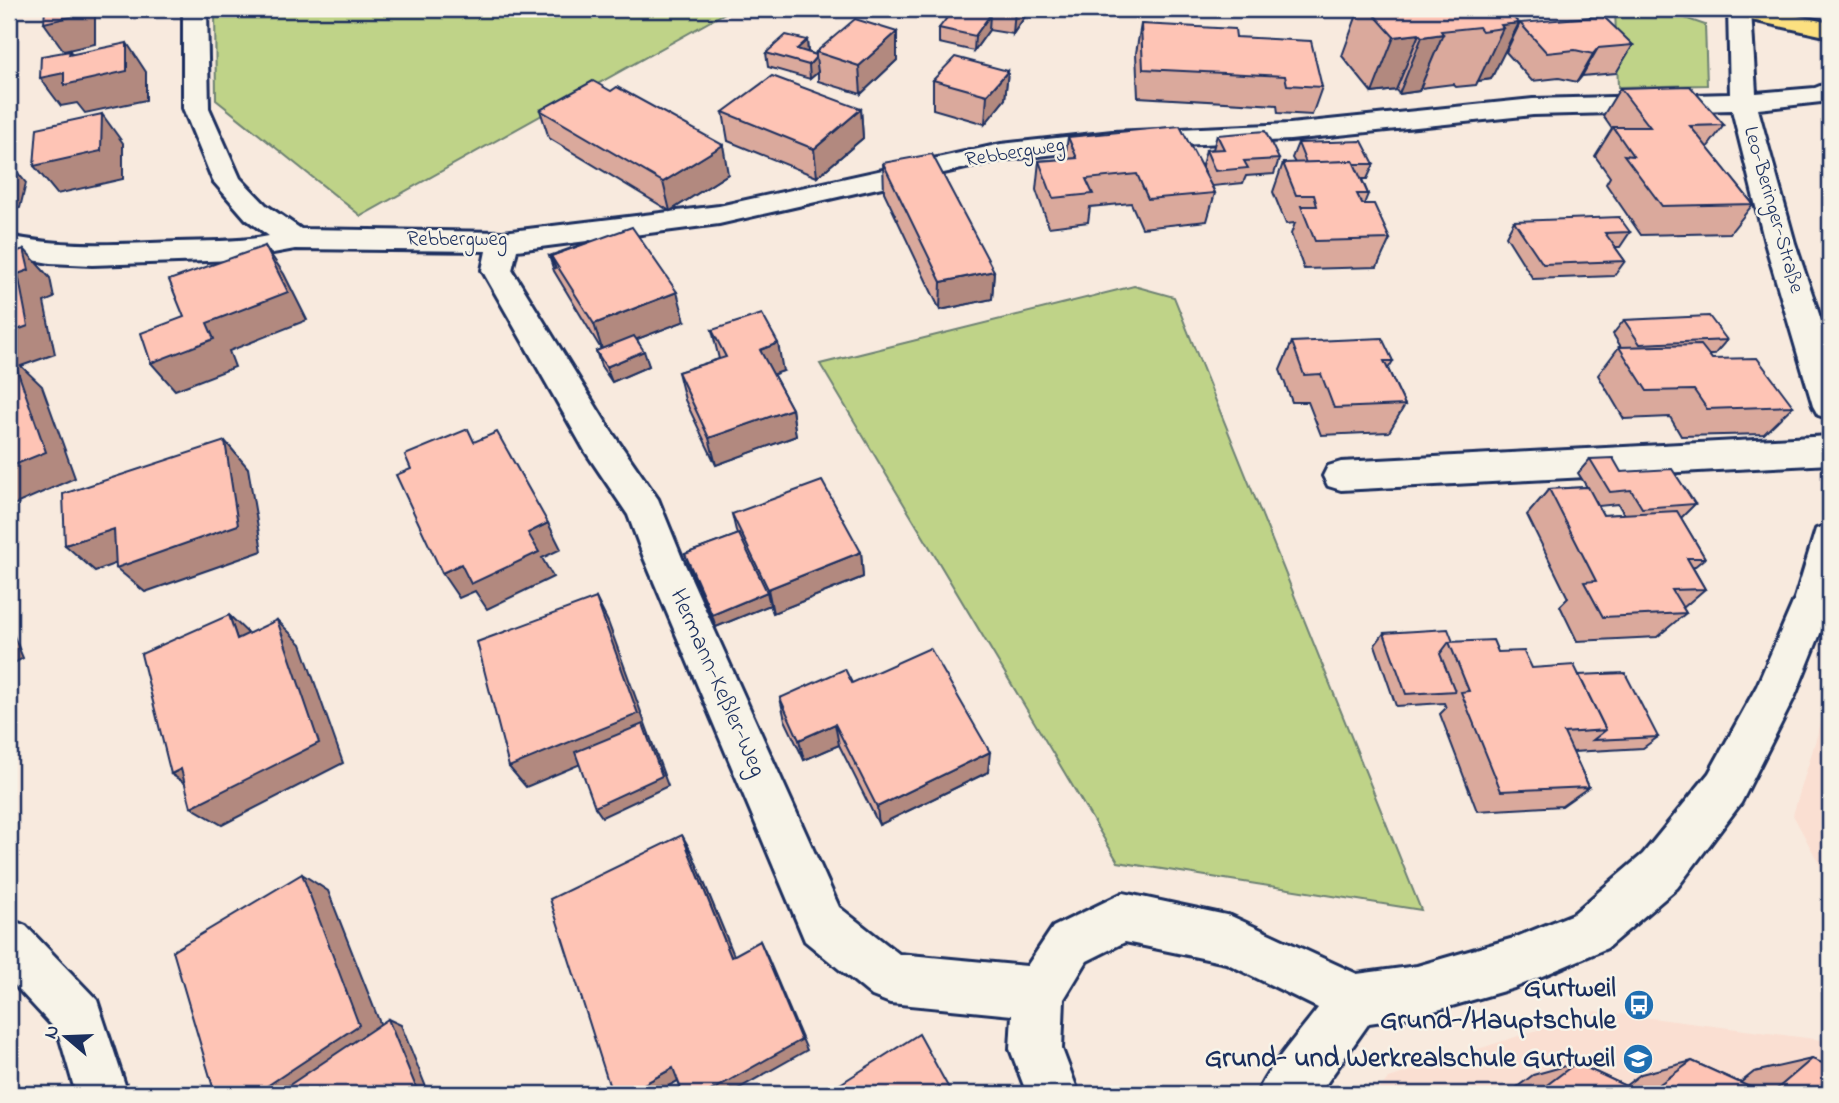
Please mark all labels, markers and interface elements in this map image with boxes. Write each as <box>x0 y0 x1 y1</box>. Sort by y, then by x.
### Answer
street label: Leo-Beringer-Straße <box>1733 123 1811 298</box>
street label: Rebbergweg <box>963 130 1067 178</box>
street label: Rebbergweg <box>407 225 507 257</box>
street label: Hermann-Keßler-Weg <box>660 583 774 783</box>
place label: Gurtweil Grund-/Hauptschule <box>1380 969 1617 1042</box>
bus stop icon: Gurtweil Grund-/Hauptschule <box>1622 988 1656 1022</box>
north arrow <box>32 1002 102 1072</box>
text: N <box>37 1022 67 1043</box>
place label: Grund- und Werkrealschule Gurtweil <box>1205 1039 1615 1080</box>
school or university icon: Grund- und Werkrealschule Gurtweil <box>1621 1042 1655 1076</box>

